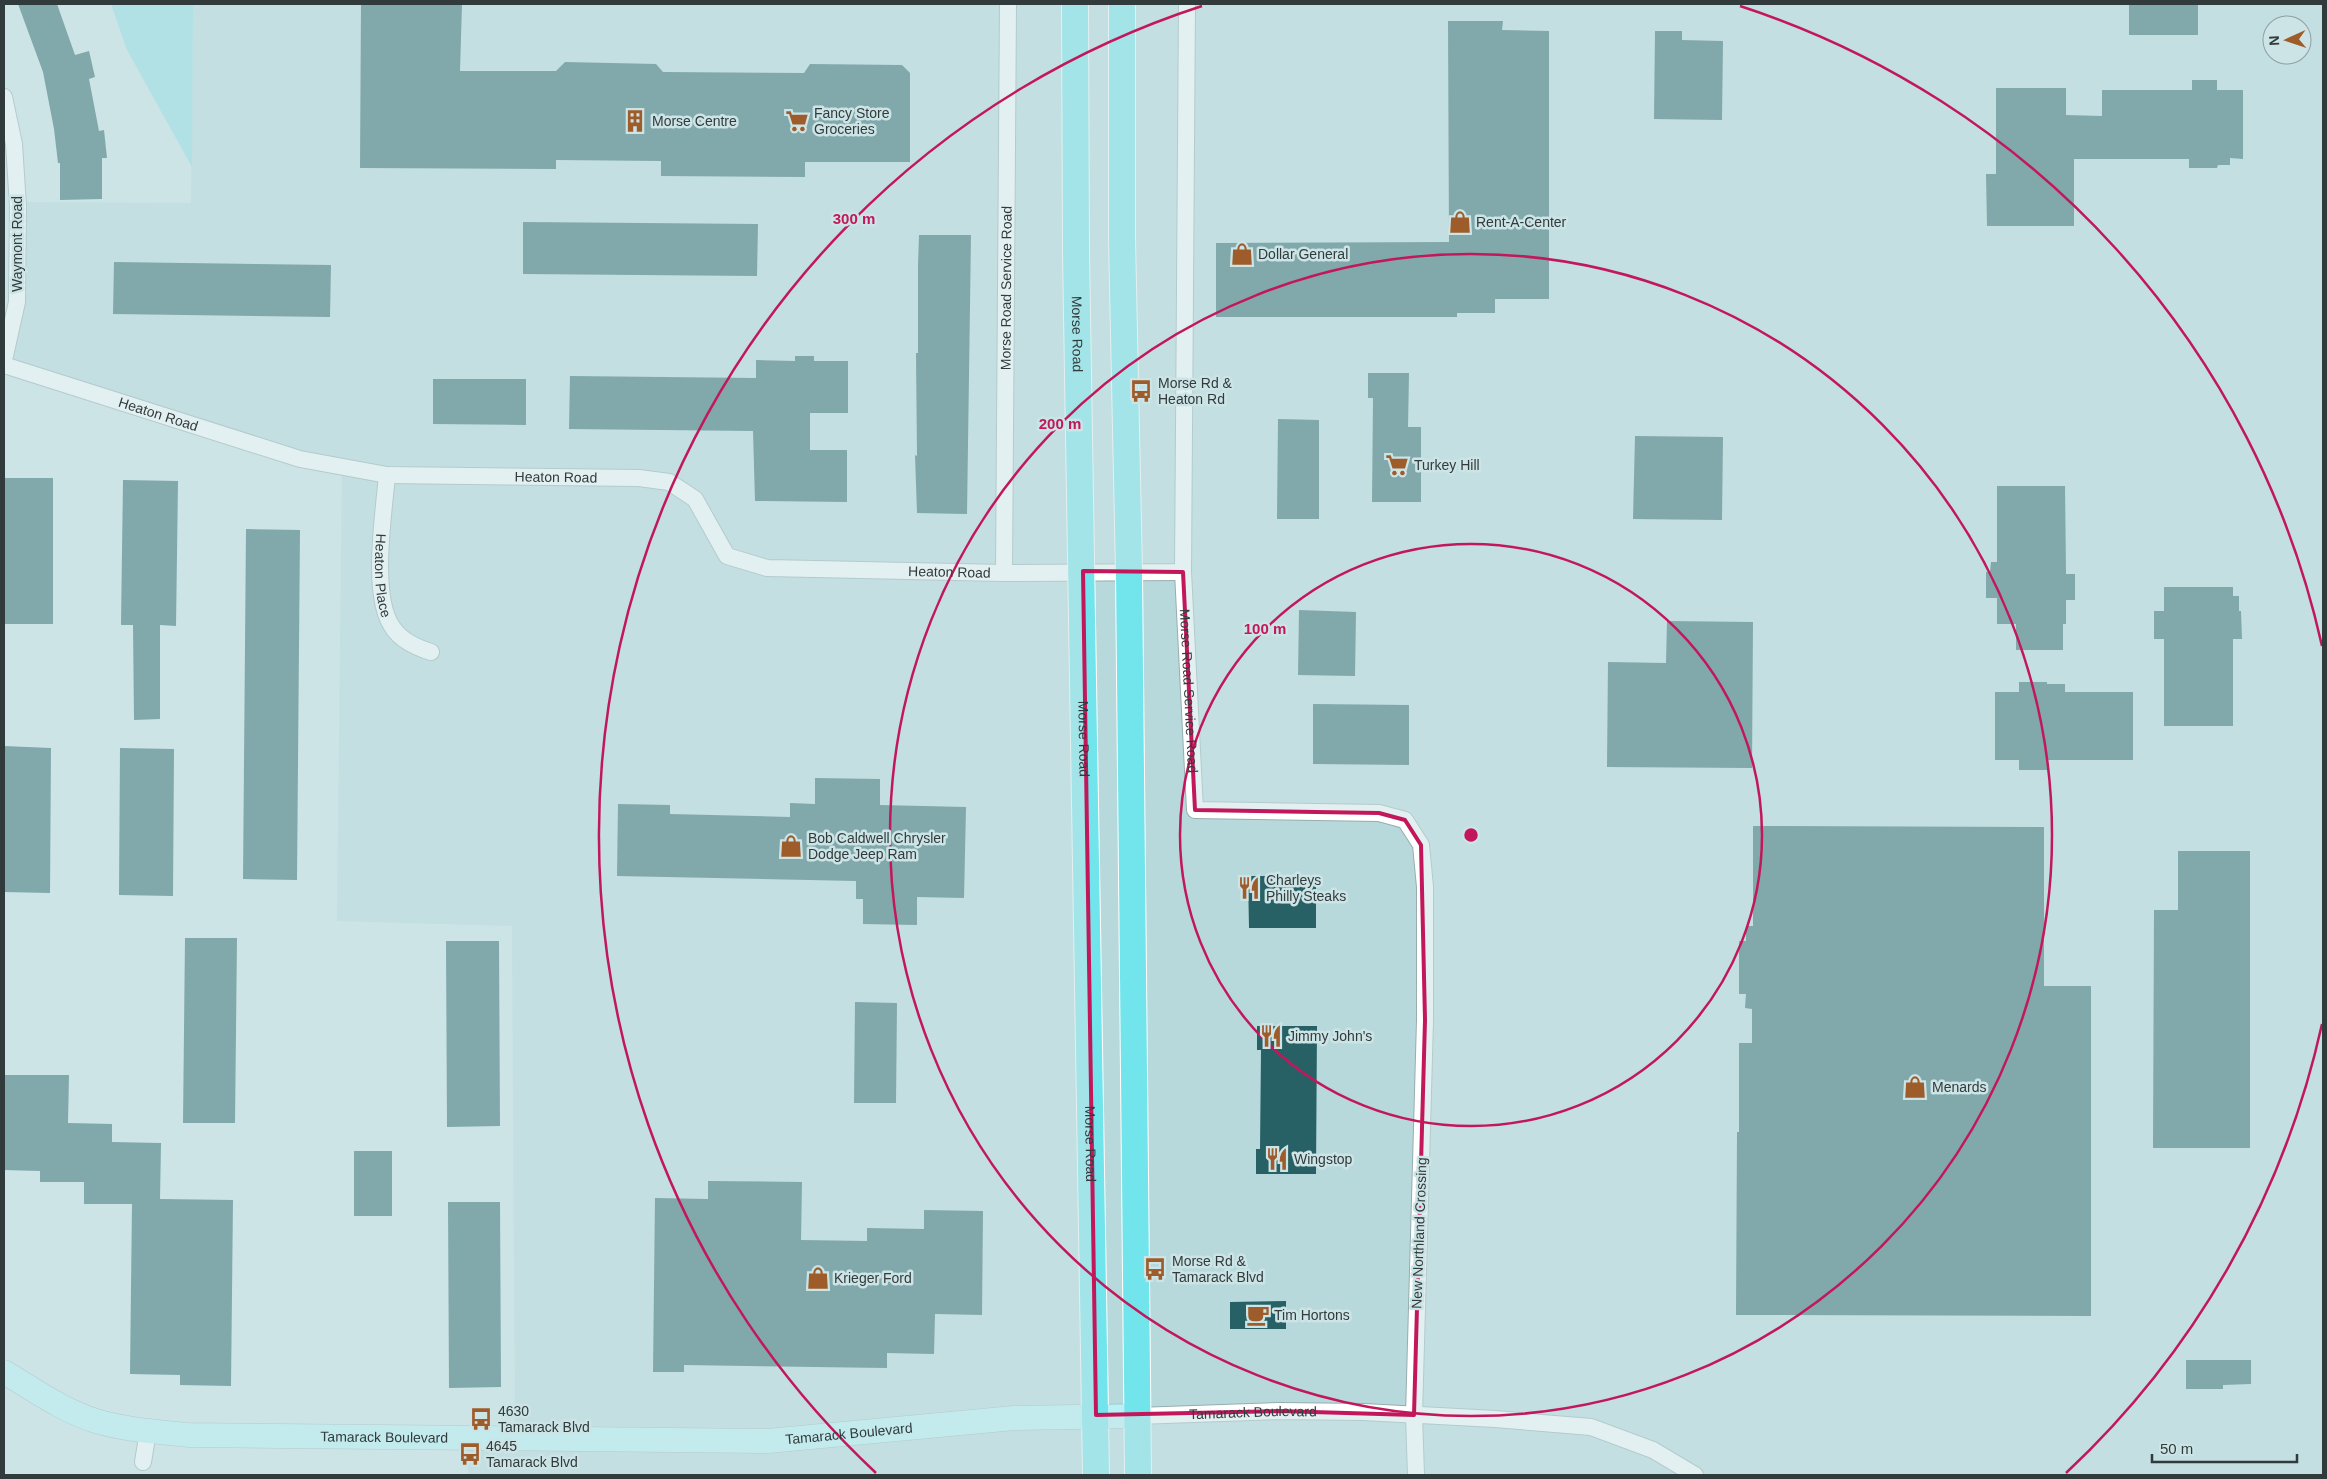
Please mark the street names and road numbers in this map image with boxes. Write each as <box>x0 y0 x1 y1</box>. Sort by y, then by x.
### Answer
street label: Waymont Road <box>9 196 25 292</box>
street label: Morse Road Service Road <box>997 206 1015 370</box>
street label: Morse Road <box>1069 296 1086 372</box>
street label: Heaton Road <box>117 394 200 434</box>
street label: Heaton Road <box>515 469 597 486</box>
street label: Heaton Place <box>372 533 395 620</box>
street label: Heaton Road <box>908 563 991 581</box>
street label: Morse Road Service Road <box>1177 608 1201 773</box>
street label: Morse Road <box>1075 701 1093 777</box>
street label: Morse Road <box>1082 1106 1099 1182</box>
street label: New Northland Crossing <box>1408 1157 1430 1309</box>
street label: Tamarack Boulevard <box>1189 1403 1317 1422</box>
street label: Tamarack Boulevard <box>785 1420 913 1447</box>
street label: Tamarack Boulevard <box>320 1428 448 1446</box>

